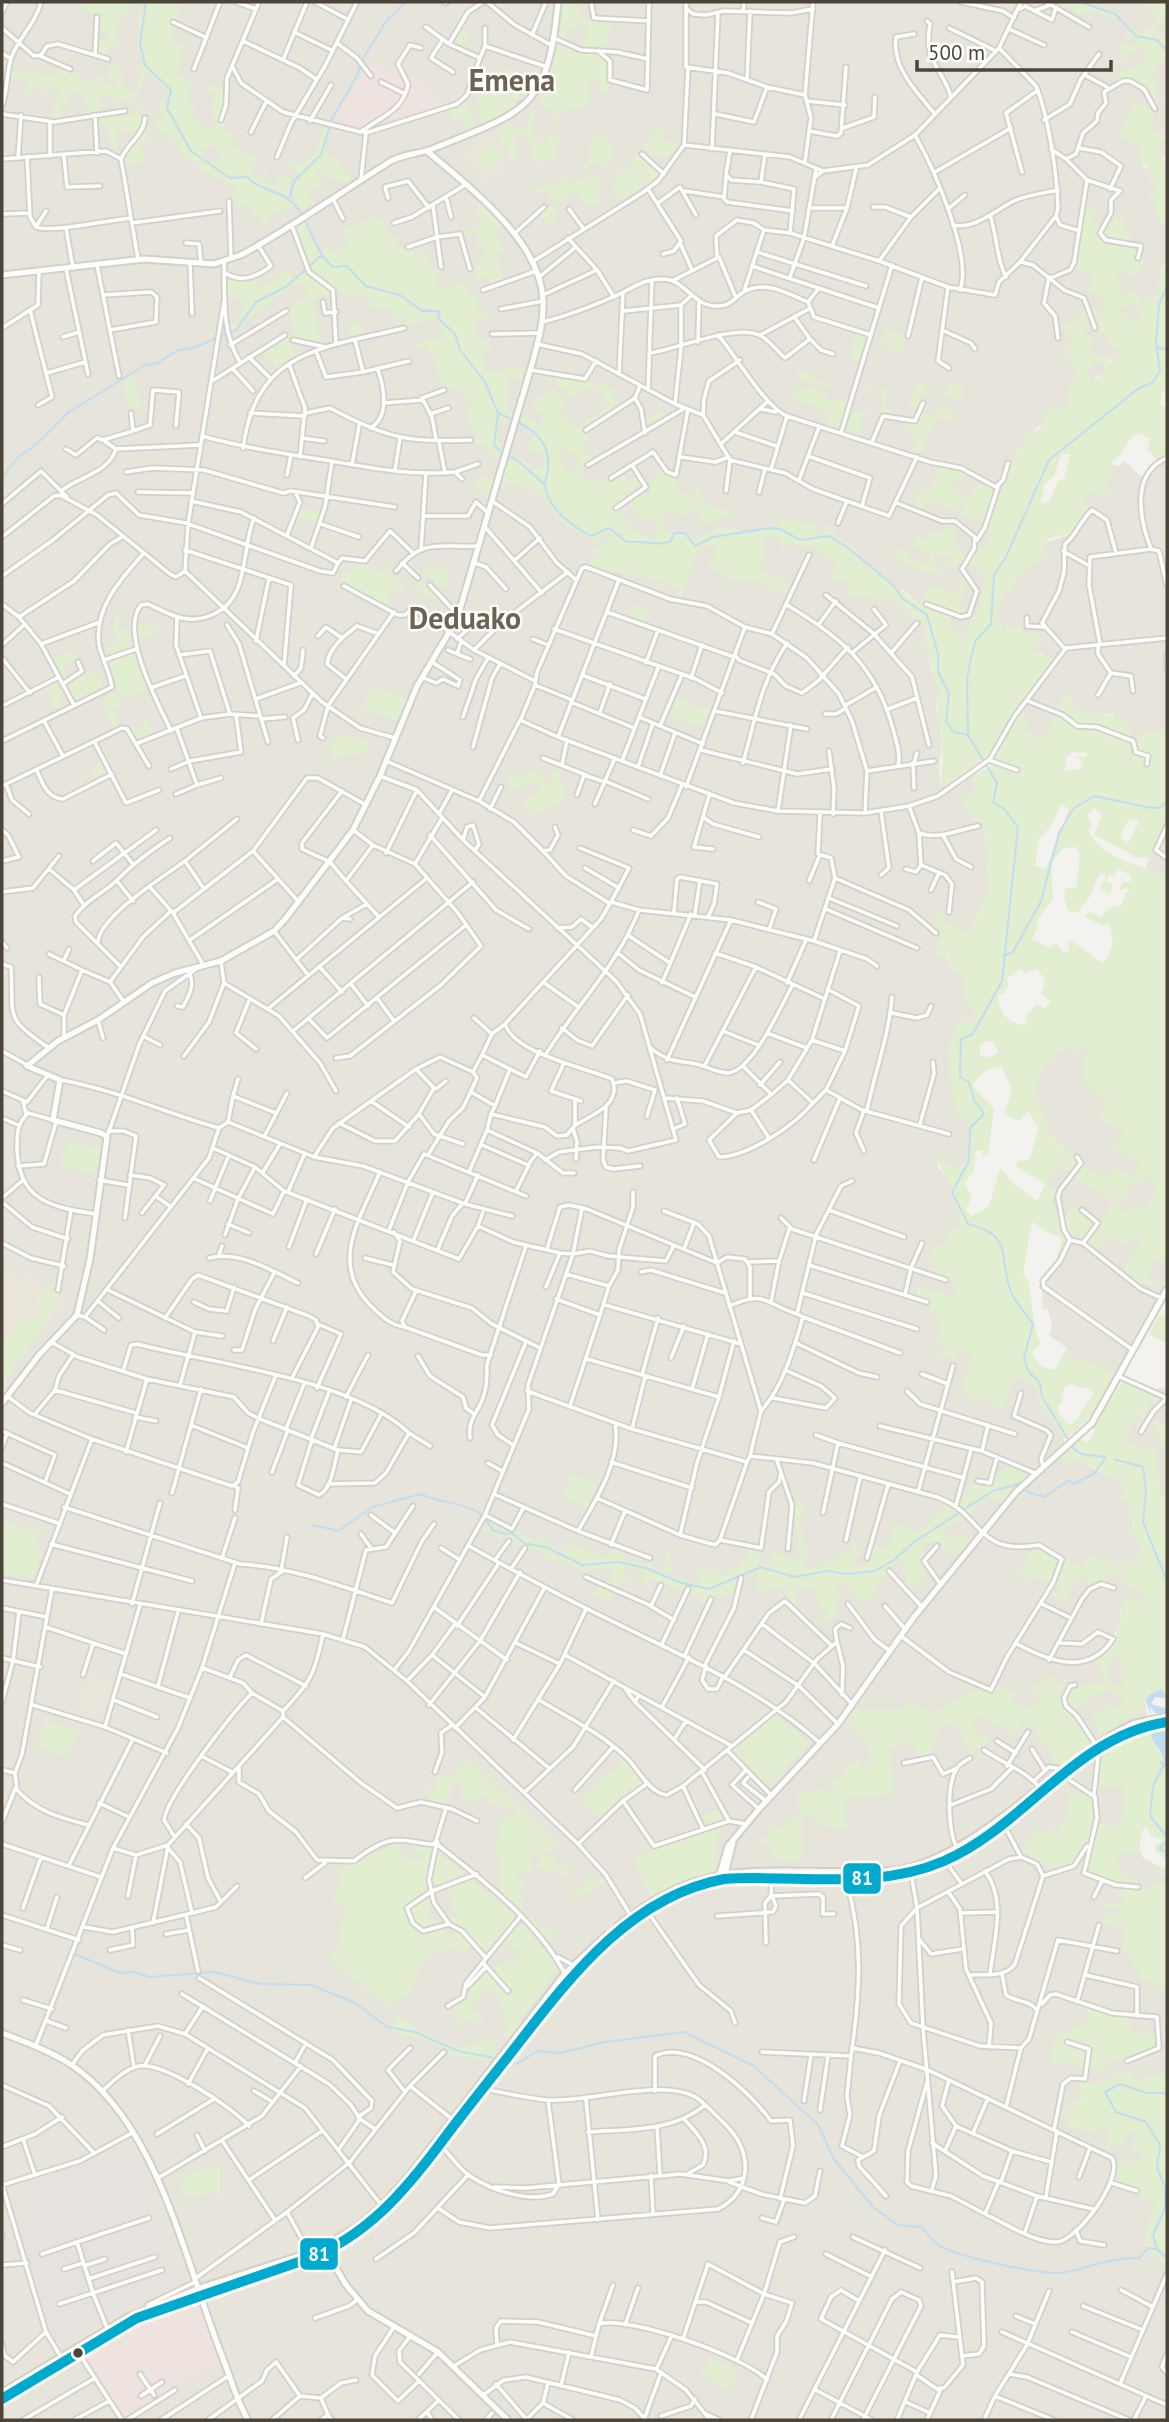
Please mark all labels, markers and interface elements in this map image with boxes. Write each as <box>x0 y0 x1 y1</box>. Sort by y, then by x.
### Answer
scale bar <box>917 28 1111 72</box>
text: 500 m <box>928 39 985 66</box>
district label: Emena <box>469 60 555 99</box>
district label: Deduako <box>409 598 521 637</box>
line badge: 81 <box>842 1862 882 1895</box>
text: 81 <box>851 1866 873 1890</box>
line badge: 81 <box>299 2237 339 2271</box>
text: 81 <box>308 2242 330 2266</box>
unlabelled marker <box>71 2346 85 2360</box>

